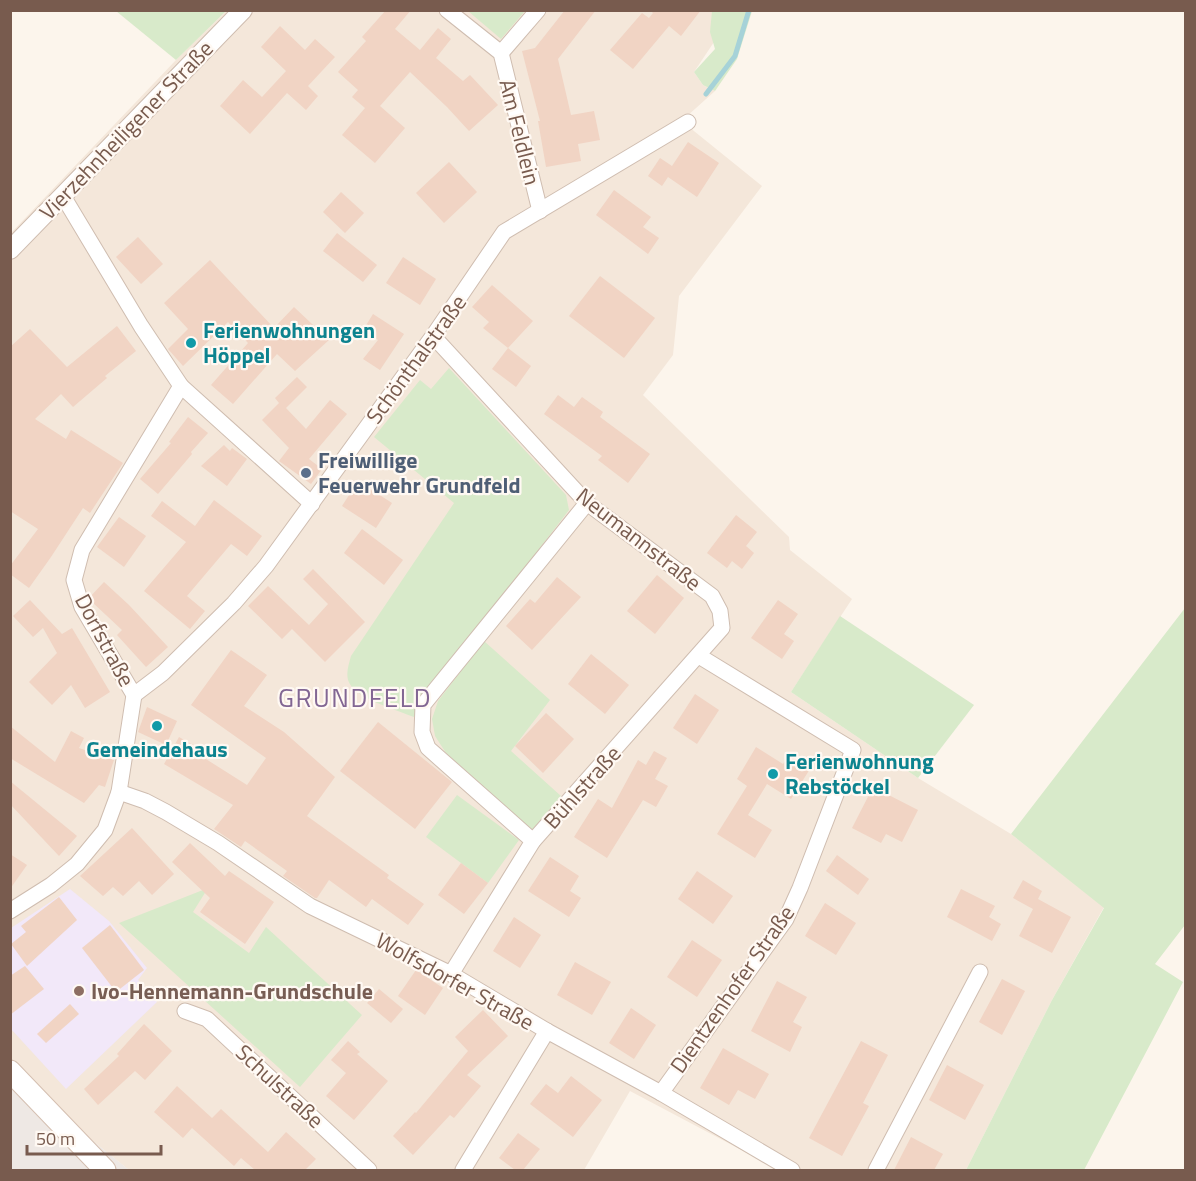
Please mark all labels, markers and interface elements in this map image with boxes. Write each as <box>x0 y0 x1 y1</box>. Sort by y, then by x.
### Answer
street label: Vierzehnheiligener Straße <box>31 32 221 228</box>
street label: Am Feldlein <box>490 75 550 189</box>
street label: Schönthalstraße <box>357 287 475 431</box>
place label: Ferienwohnungen Höppel <box>203 313 375 372</box>
marker: Ferienwohnungen Höppel <box>184 336 198 350</box>
place label: Freiwillige Feuerwehr Grundfeld <box>318 443 521 502</box>
marker: Freiwillige Feuerwehr Grundfeld <box>299 466 313 480</box>
street label: Neumannstraße <box>569 479 709 599</box>
street label: Dorfstraße <box>66 587 144 693</box>
district label: GRUNDFELD <box>278 678 432 717</box>
marker: Gemeindehaus <box>150 719 164 733</box>
place label: Gemeindehaus <box>86 732 228 766</box>
street label: Bühlstraße <box>535 738 629 836</box>
place label: Ferienwohnung Rebstöckel <box>785 744 934 803</box>
marker: Ferienwohnung Rebstöckel <box>766 767 780 781</box>
street label: Dientzenhofer Straße <box>661 898 803 1080</box>
street label: Wolfsdorfer Straße <box>370 923 540 1039</box>
place label: Ivo-Hennemann-Grundschule <box>91 974 373 1008</box>
marker: Ivo-Hennemann-Grundschule <box>72 984 86 998</box>
street label: Schulstraße <box>228 1036 332 1136</box>
scale bar <box>27 1118 160 1156</box>
text: 50 m <box>36 1125 75 1152</box>

